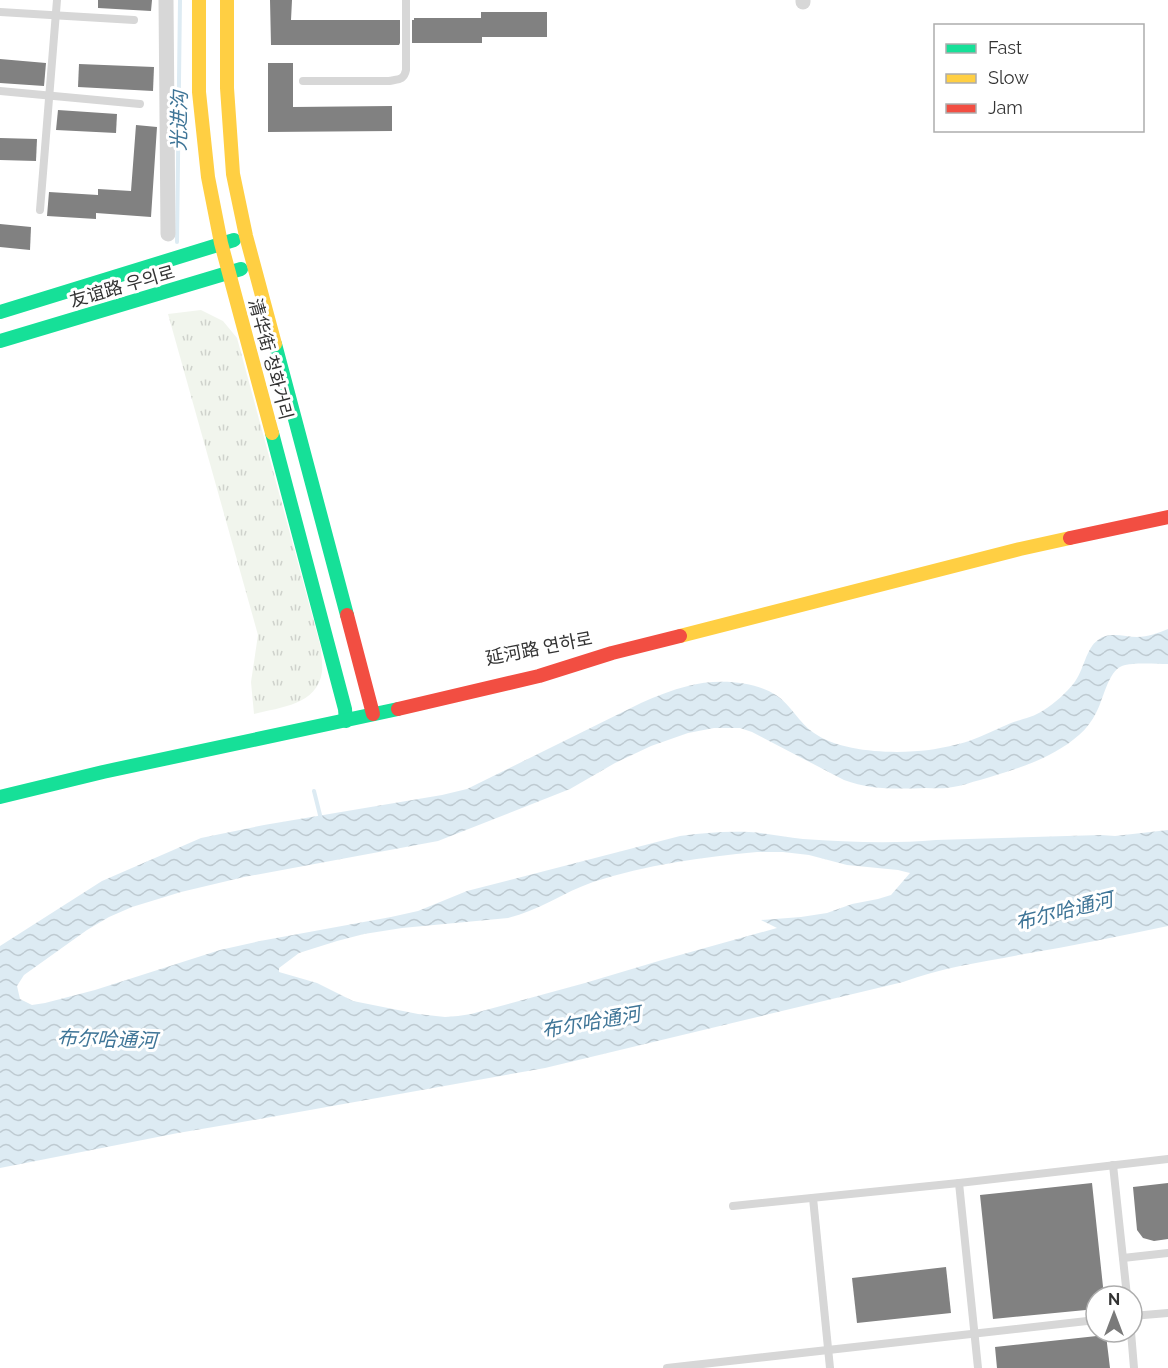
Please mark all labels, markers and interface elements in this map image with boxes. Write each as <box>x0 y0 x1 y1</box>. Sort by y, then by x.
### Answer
legend <box>934 24 1144 132</box>
text: Fast <box>988 37 1022 58</box>
text: Slow <box>988 67 1029 88</box>
water label: 光进沟 <box>166 89 192 151</box>
text: Jam <box>988 97 1023 118</box>
street label: 友谊路 우의로 <box>67 261 177 311</box>
street label: 清华街 청화거리 <box>245 296 297 422</box>
street label: 延河路 연하로 <box>484 627 594 669</box>
water label: 布尔哈通河 <box>1013 886 1119 935</box>
water label: 布尔哈通河 <box>540 1001 646 1043</box>
water label: 布尔哈通河 <box>57 1025 161 1053</box>
north arrow <box>1084 1284 1144 1344</box>
text: N <box>1108 1290 1120 1309</box>

